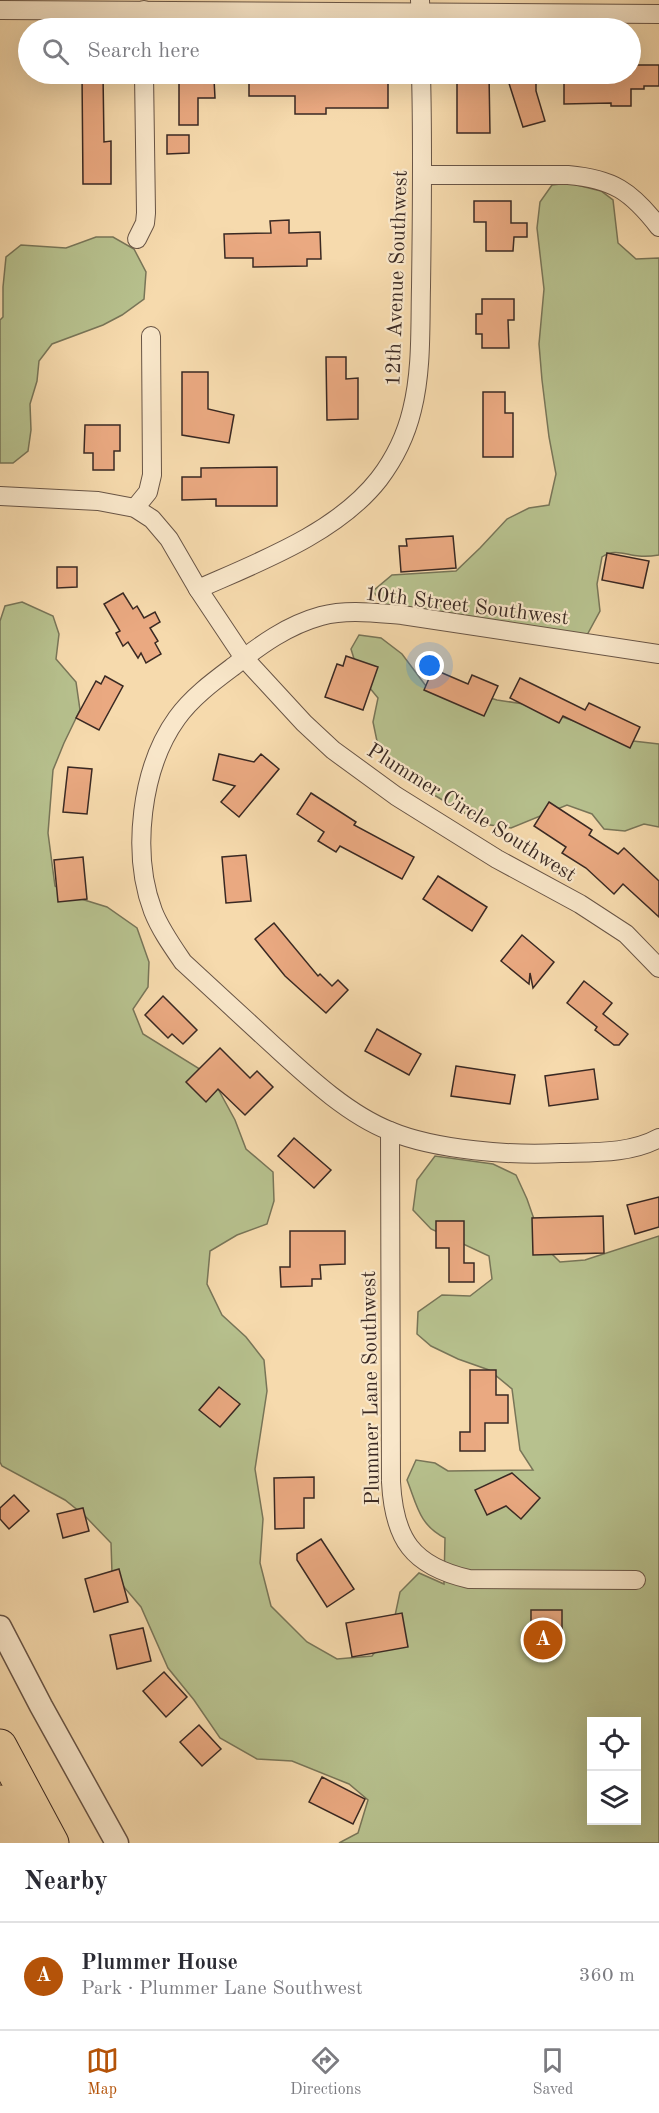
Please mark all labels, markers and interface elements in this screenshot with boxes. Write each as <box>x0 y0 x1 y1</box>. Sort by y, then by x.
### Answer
search box <box>18 18 641 84</box>
icon: search <box>39 35 72 68</box>
text: Search here <box>87 40 200 62</box>
street label: 12th Avenue Southwest <box>383 170 412 387</box>
street label: 10th Street Southwest <box>364 584 570 629</box>
your location <box>415 651 444 680</box>
street label: Plummer Circle Southwest <box>363 740 579 886</box>
street label: Plummer Lane Southwest <box>359 1270 384 1506</box>
pin: A <box>524 1618 562 1662</box>
map controls <box>587 1717 641 1825</box>
button: locate <box>587 1717 641 1771</box>
button: layers <box>587 1771 641 1825</box>
text: Nearby <box>24 1869 108 1895</box>
text: Plummer House <box>81 1952 238 1974</box>
text: A <box>36 1966 51 1986</box>
text: 360 m <box>579 1966 635 1986</box>
text: Park · Plummer Lane Southwest <box>81 1979 363 1999</box>
tab: Map <box>86 2044 119 2100</box>
tab: Directions <box>290 2044 361 2100</box>
tab: Saved <box>533 2044 573 2100</box>

